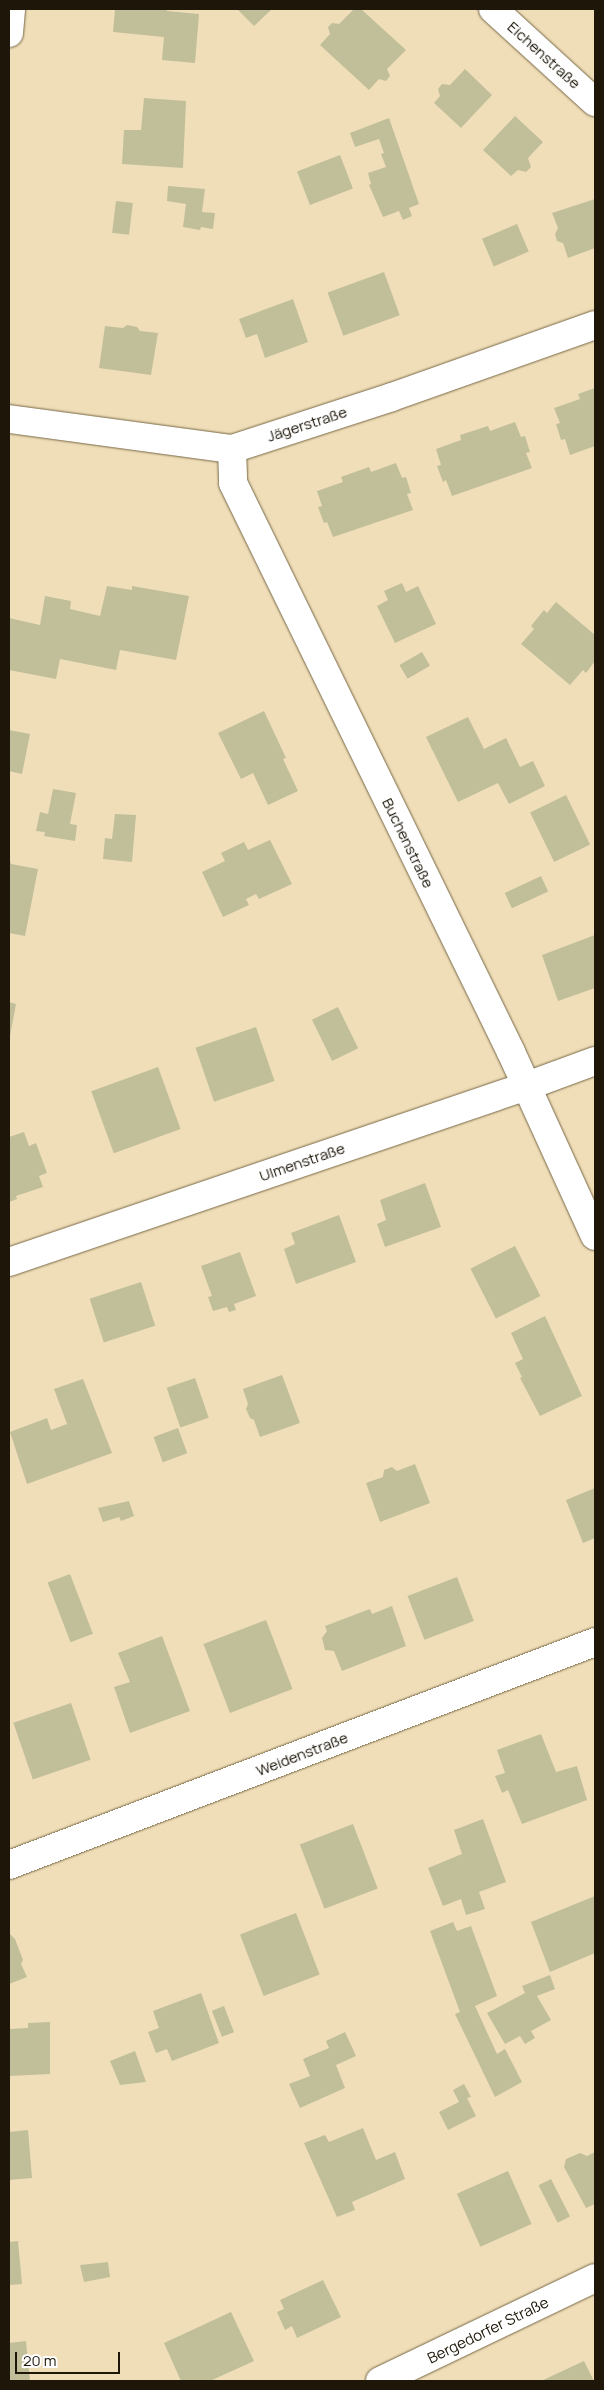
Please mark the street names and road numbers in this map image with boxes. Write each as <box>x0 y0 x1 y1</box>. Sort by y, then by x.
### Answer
street label: Eichenstraße <box>504 18 584 92</box>
street label: Jägerstraße <box>265 403 349 445</box>
street label: Buchenstraße <box>378 795 438 891</box>
street label: Ulmenstraße <box>257 1139 347 1185</box>
street label: Weidenstraße <box>254 1728 350 1780</box>
street label: Bergedorfer Straße <box>425 2293 551 2367</box>

